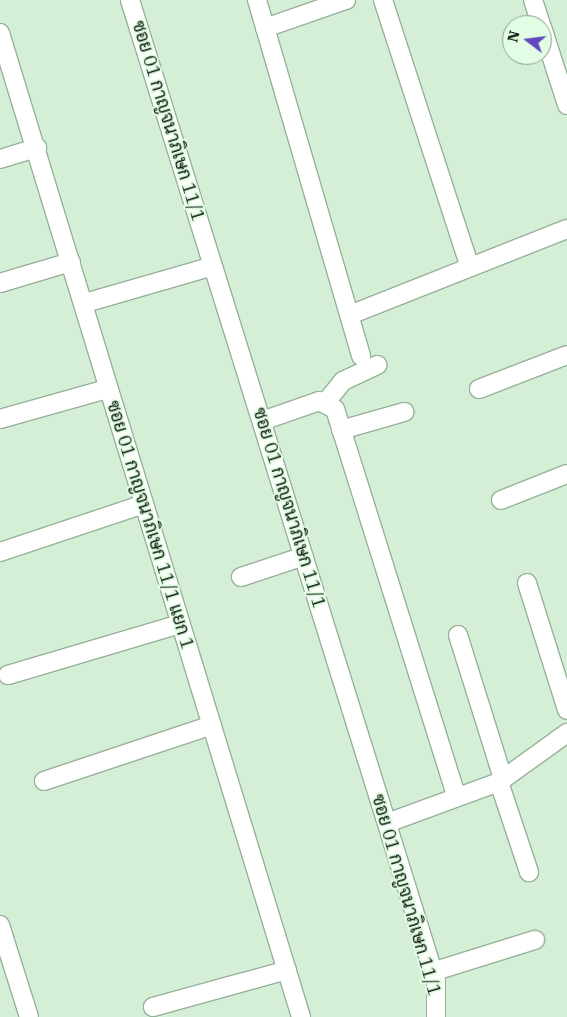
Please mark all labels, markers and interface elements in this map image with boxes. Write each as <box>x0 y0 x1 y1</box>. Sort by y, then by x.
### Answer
north arrow <box>502 15 552 65</box>
street label: ซอย 01 กาญจนาภิเษก 11/1 <box>127 18 209 224</box>
text: N <box>503 29 524 44</box>
street label: ซอย 01 กาญจนาภิเษก 11/1 แยก 1 <box>102 398 198 652</box>
street label: ซอย 01 กาญจนาภิเษก 11/1 <box>248 405 330 611</box>
street label: ซอย 01 กาญจนาภิเษก 11/1 <box>367 792 445 998</box>

